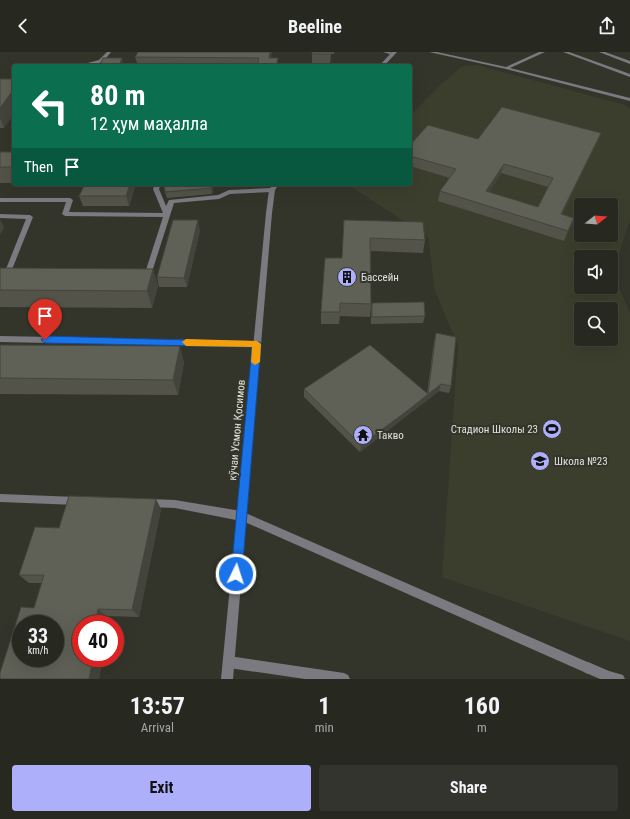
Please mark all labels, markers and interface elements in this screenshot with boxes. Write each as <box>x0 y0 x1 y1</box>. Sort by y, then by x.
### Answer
icon: back <box>12 15 34 37</box>
icon: share <box>596 15 618 37</box>
text: Beeline <box>288 16 342 37</box>
text: 80 m <box>90 79 146 112</box>
icon: left <box>24 80 76 132</box>
text: 12 ҳум маҳалла <box>90 113 208 134</box>
icon: arrive <box>61 156 83 178</box>
text: Then <box>24 158 53 176</box>
north arrow <box>574 198 618 242</box>
map controls <box>574 198 618 346</box>
button: sound <box>574 250 618 294</box>
building icon: Бассейн <box>336 266 358 288</box>
place label: Бассейн <box>361 271 399 284</box>
pin <box>28 299 62 340</box>
button: search <box>574 302 618 346</box>
icon: arrive <box>34 305 56 327</box>
street label: кӯчаи Усмон Қосимов <box>226 379 248 481</box>
sports icon: Стадион Школы 23 <box>541 418 563 440</box>
place label: Стадион Школы 23 <box>451 423 538 436</box>
temple icon: Такво <box>352 424 374 446</box>
place label: Такво <box>377 429 404 442</box>
school or university icon: Школа №23 <box>529 450 551 472</box>
place label: Школа №23 <box>554 455 608 468</box>
position arrow <box>215 553 257 595</box>
speed limit sign: 40 <box>72 615 124 667</box>
text: 33 <box>28 624 48 648</box>
text: km/h <box>28 645 48 656</box>
text: 13:57 <box>130 692 185 720</box>
text: 1 <box>318 692 330 720</box>
text: 160 <box>464 692 500 720</box>
text: Arrival <box>141 720 174 735</box>
text: min <box>315 720 334 735</box>
text: m <box>477 720 487 735</box>
button: Exit <box>12 765 311 811</box>
button: Share <box>319 765 618 811</box>

